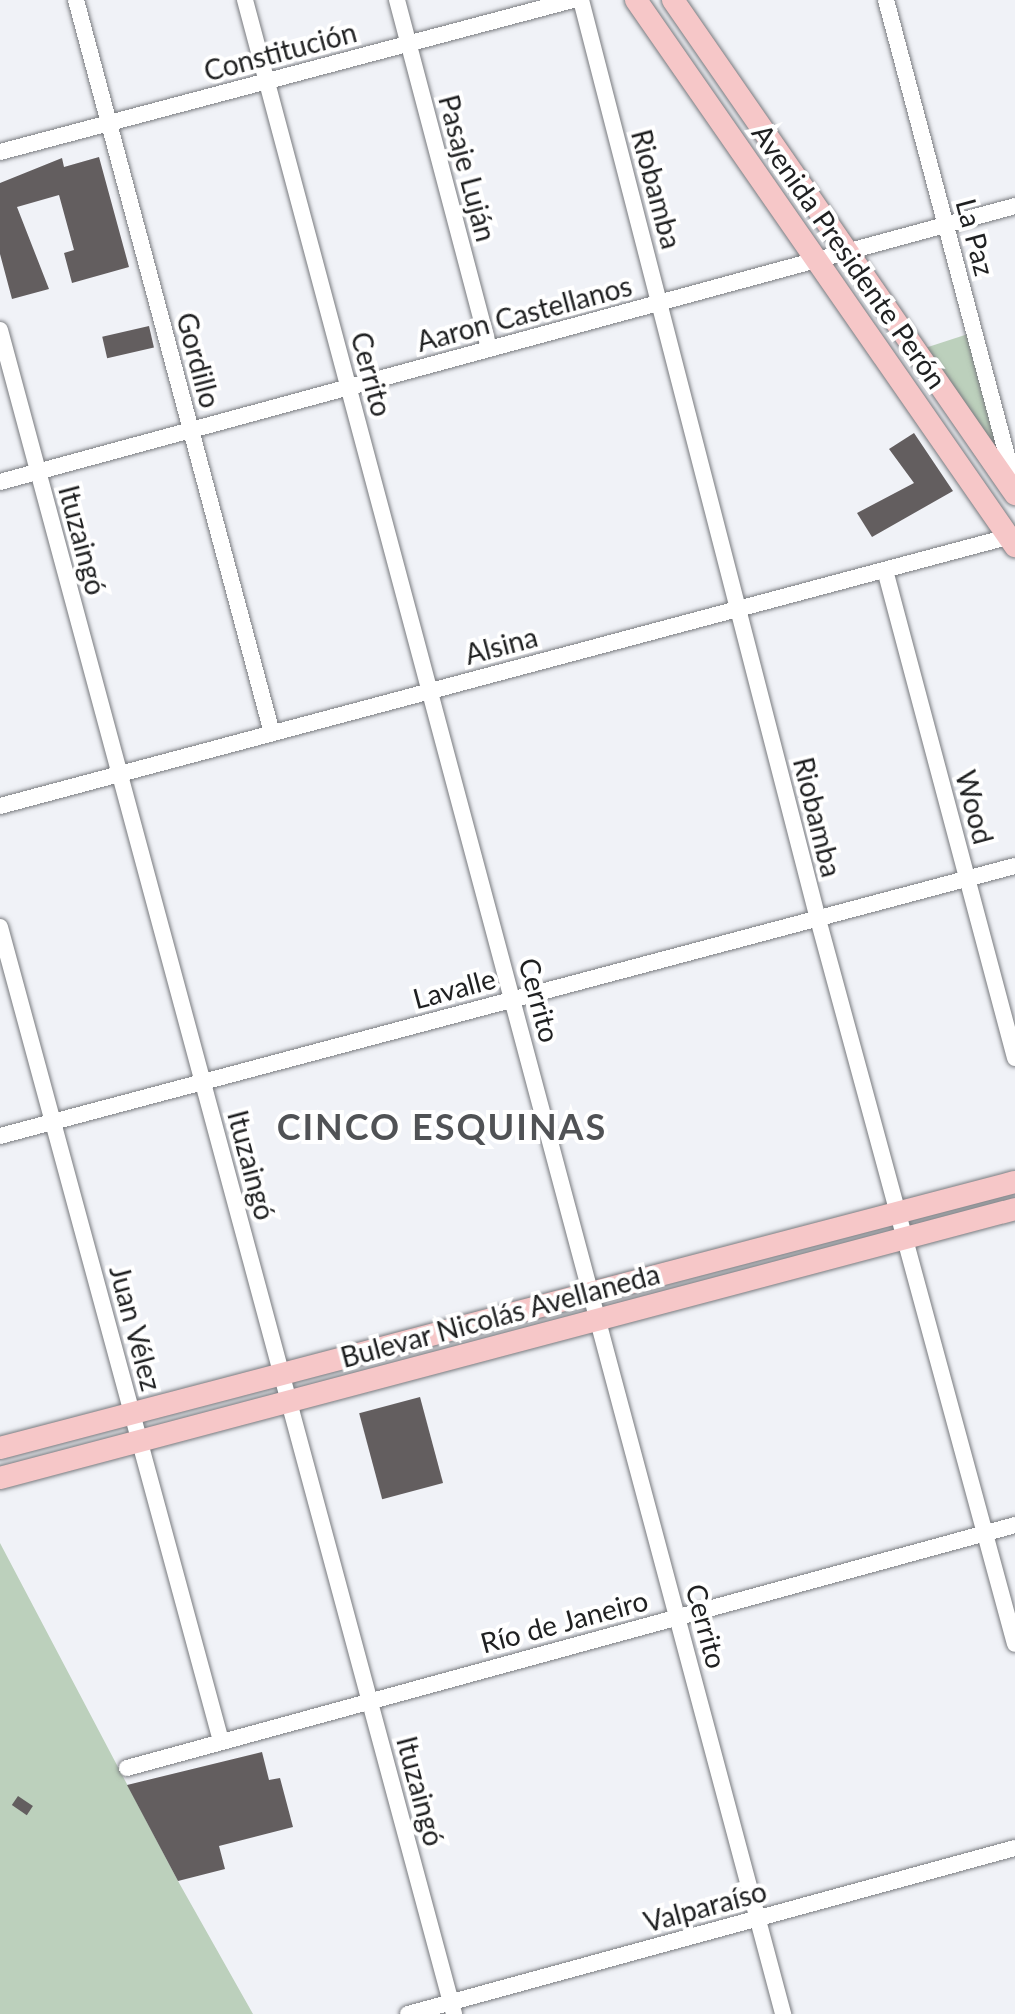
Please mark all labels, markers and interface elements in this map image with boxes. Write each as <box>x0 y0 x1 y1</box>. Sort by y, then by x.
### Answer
street label: Constitución <box>200 15 360 87</box>
street label: Pasaje Luján <box>432 91 504 245</box>
street label: Avenida Presidente Perón <box>746 117 954 395</box>
street label: Riobamba <box>625 126 689 252</box>
street label: La Paz <box>950 195 1002 279</box>
street label: Aaron Castellanos <box>413 268 635 358</box>
street label: Gordillo <box>170 309 228 411</box>
street label: Cerrito <box>345 328 399 420</box>
street label: Ituzaingó <box>52 481 114 599</box>
street label: Alsina <box>461 619 541 671</box>
street label: Riobamba <box>787 754 849 880</box>
street label: Wood <box>949 767 1001 847</box>
street label: Cerrito <box>513 954 567 1046</box>
street label: Lavalle <box>409 961 499 1015</box>
district label: CINCO ESQUINAS <box>277 1105 607 1149</box>
street label: Ituzaingó <box>221 1106 283 1224</box>
street label: Bulevar Nicolás Avellaneda <box>336 1256 664 1374</box>
street label: Juan Vélez <box>103 1261 169 1395</box>
street label: Cerrito <box>680 1580 734 1672</box>
street label: Río de Janeiro <box>476 1582 652 1660</box>
street label: Ituzaingó <box>390 1732 452 1850</box>
street label: Valparaíso <box>640 1874 770 1938</box>

